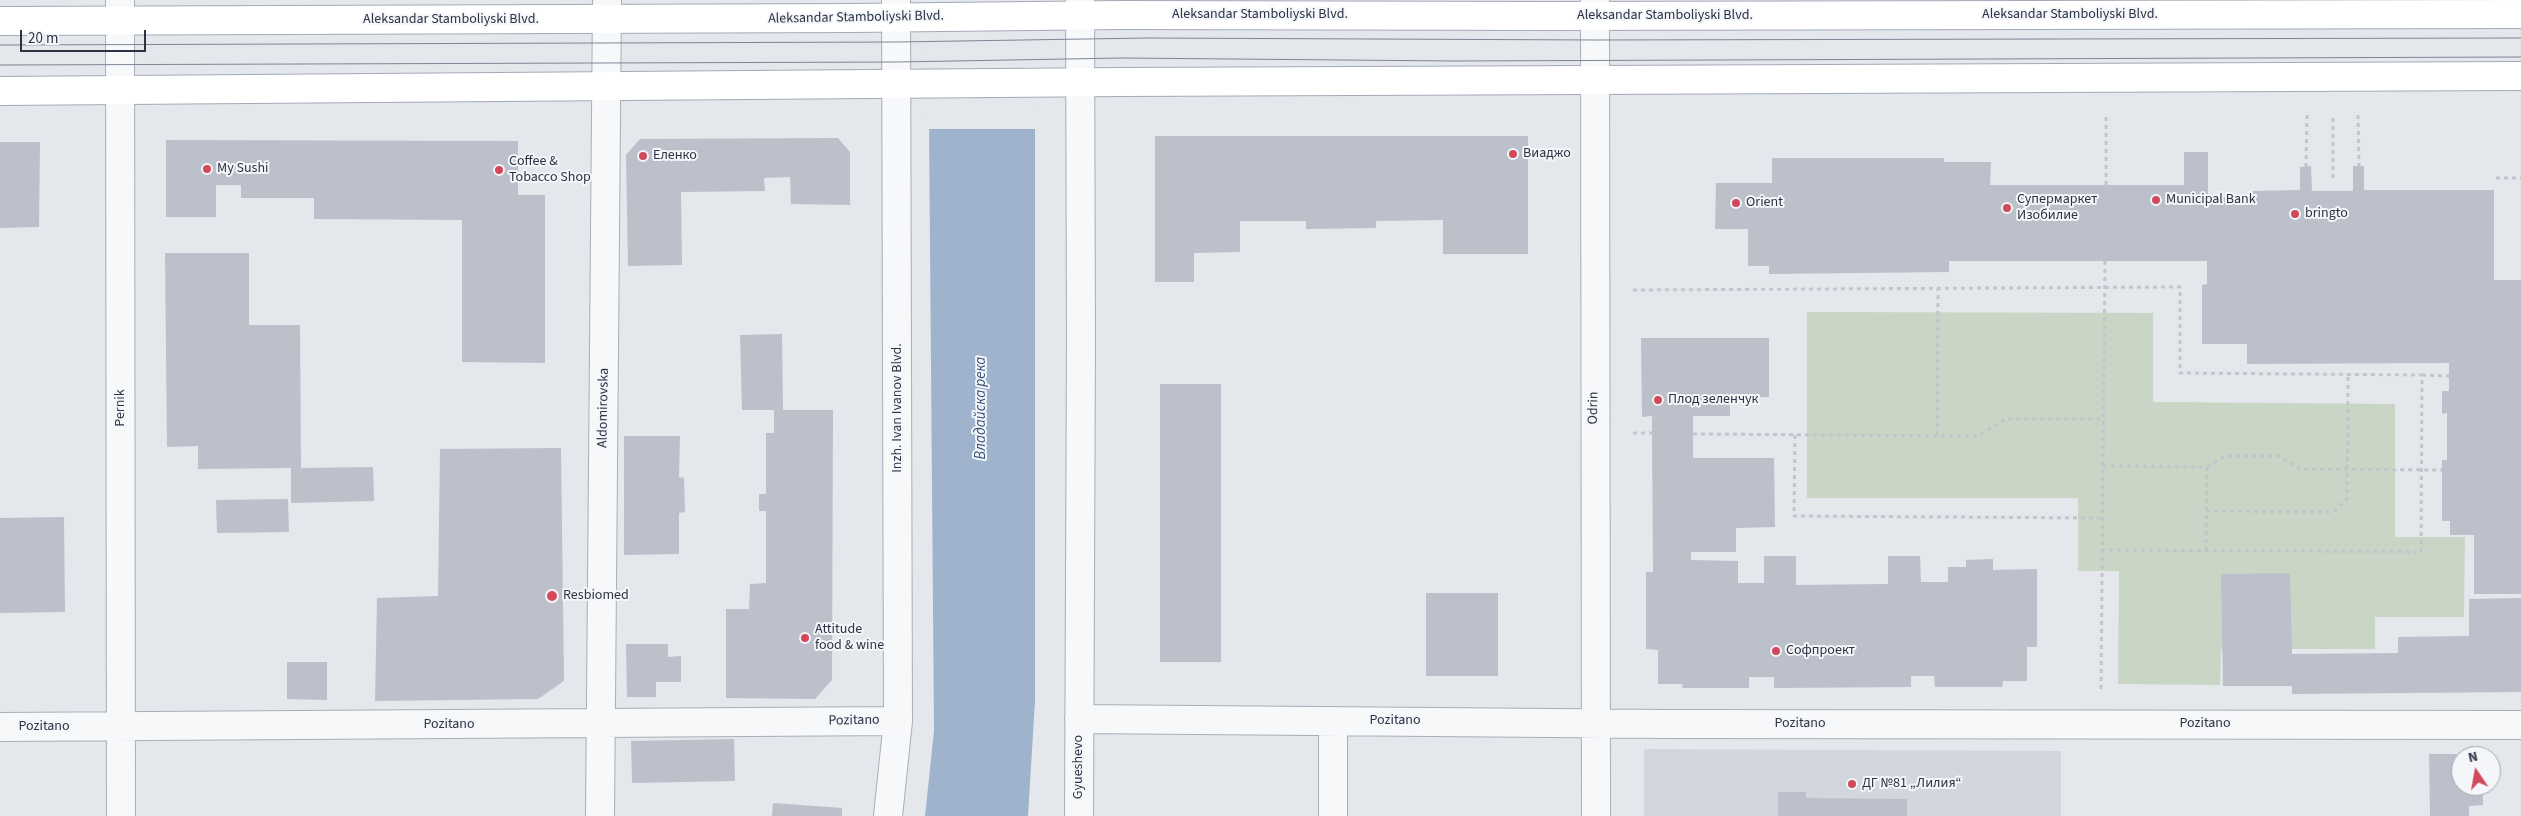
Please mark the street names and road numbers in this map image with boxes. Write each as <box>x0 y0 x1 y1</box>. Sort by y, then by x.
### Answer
street label: Aleksandar Stamboliyski Blvd. <box>1172 7 1348 23</box>
street label: Aleksandar Stamboliyski Blvd. <box>1982 7 2158 23</box>
street label: Aleksandar Stamboliyski Blvd. <box>768 8 944 28</box>
street label: Aleksandar Stamboliyski Blvd. <box>1577 8 1753 24</box>
street label: Aleksandar Stamboliyski Blvd. <box>363 12 539 28</box>
street label: Inzh. Ivan Ivanov Blvd. <box>890 343 906 473</box>
street label: Aldomirovska <box>595 368 613 448</box>
street label: Pernik <box>113 389 129 427</box>
street label: Odrin <box>1585 391 1603 425</box>
street label: Pozitano <box>828 712 880 730</box>
street label: Pozitano <box>1369 713 1421 729</box>
street label: Pozitano <box>1774 716 1826 732</box>
street label: Pozitano <box>2179 716 2231 732</box>
street label: Pozitano <box>423 717 475 733</box>
street label: Pozitano <box>18 719 70 735</box>
street label: Gyueshevo <box>1071 735 1087 799</box>

